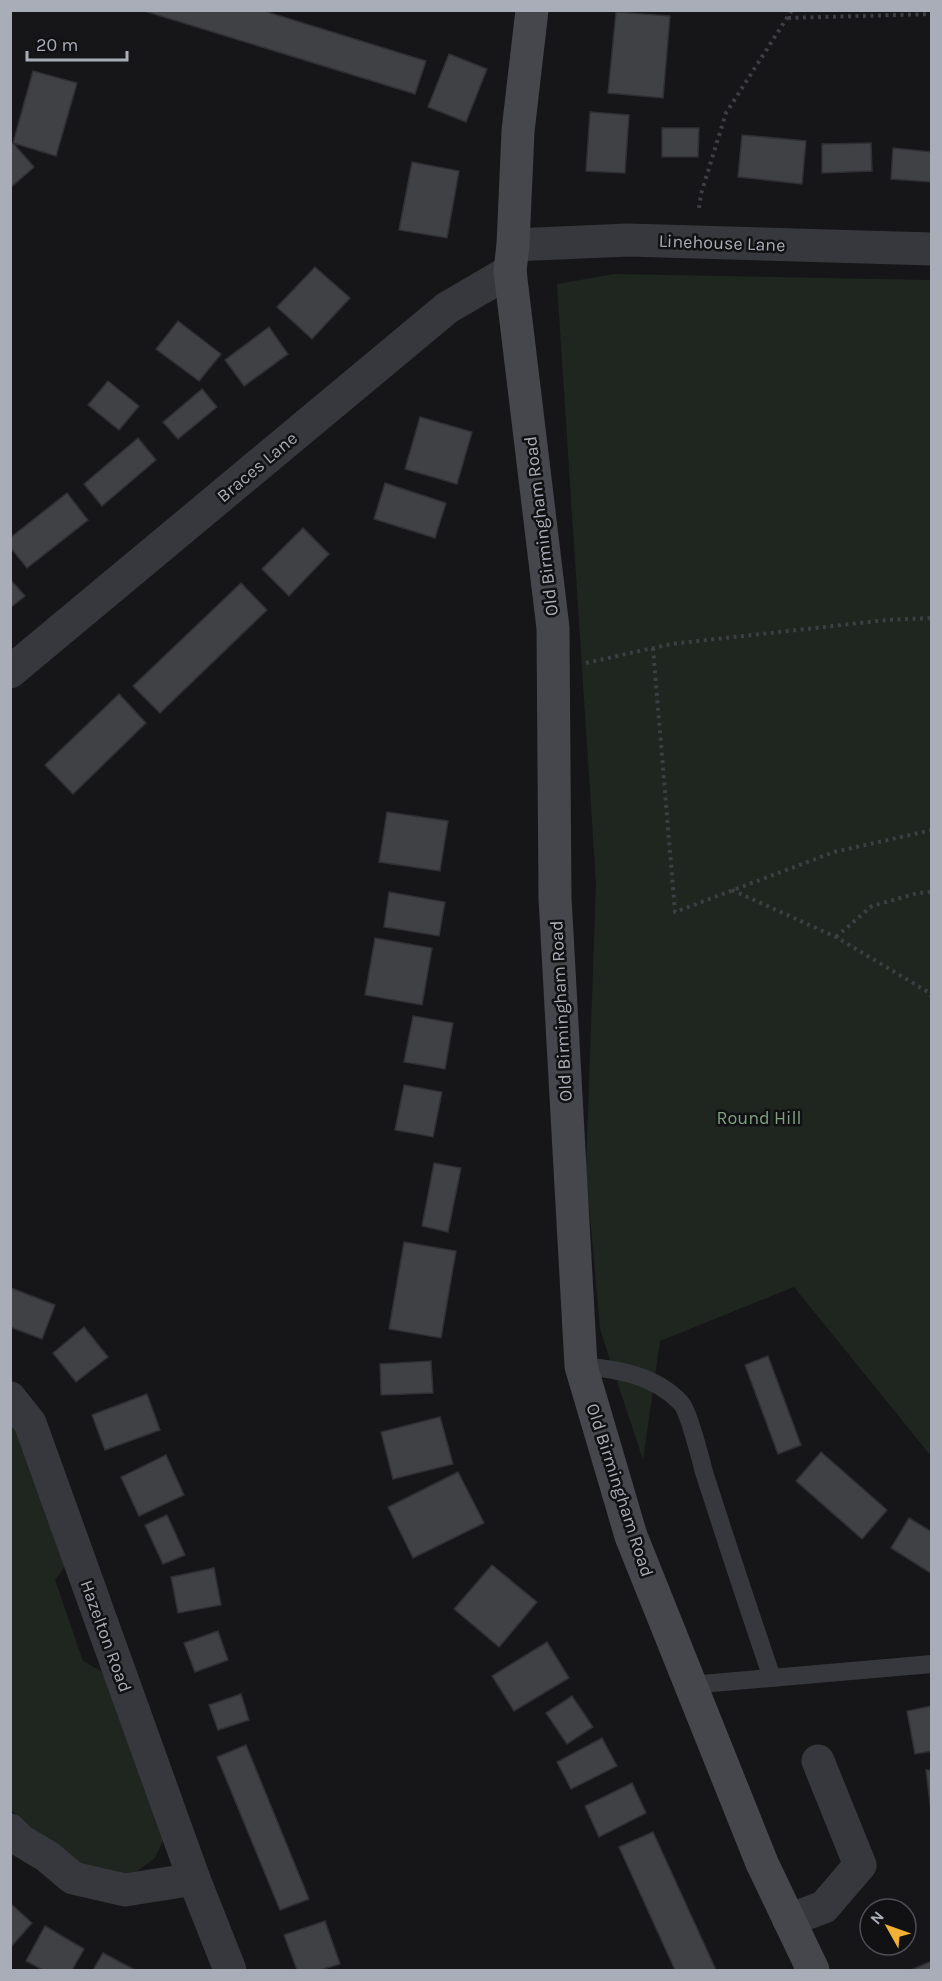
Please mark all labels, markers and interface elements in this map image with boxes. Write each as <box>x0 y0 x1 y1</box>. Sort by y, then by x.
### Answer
scale bar <box>27 24 128 62</box>
text: 20 m <box>36 34 78 56</box>
street label: Linehouse Lane <box>658 230 786 256</box>
street label: Braces Lane <box>212 427 302 507</box>
street label: Old Birmingham Road <box>519 435 563 617</box>
street label: Old Birmingham Road <box>545 920 577 1102</box>
park label: Round Hill <box>716 1107 802 1129</box>
street label: Old Birmingham Road <box>582 1400 658 1580</box>
street label: Hazelton Road <box>75 1577 137 1695</box>
north arrow <box>858 1897 918 1957</box>
text: N <box>866 1907 888 1928</box>

